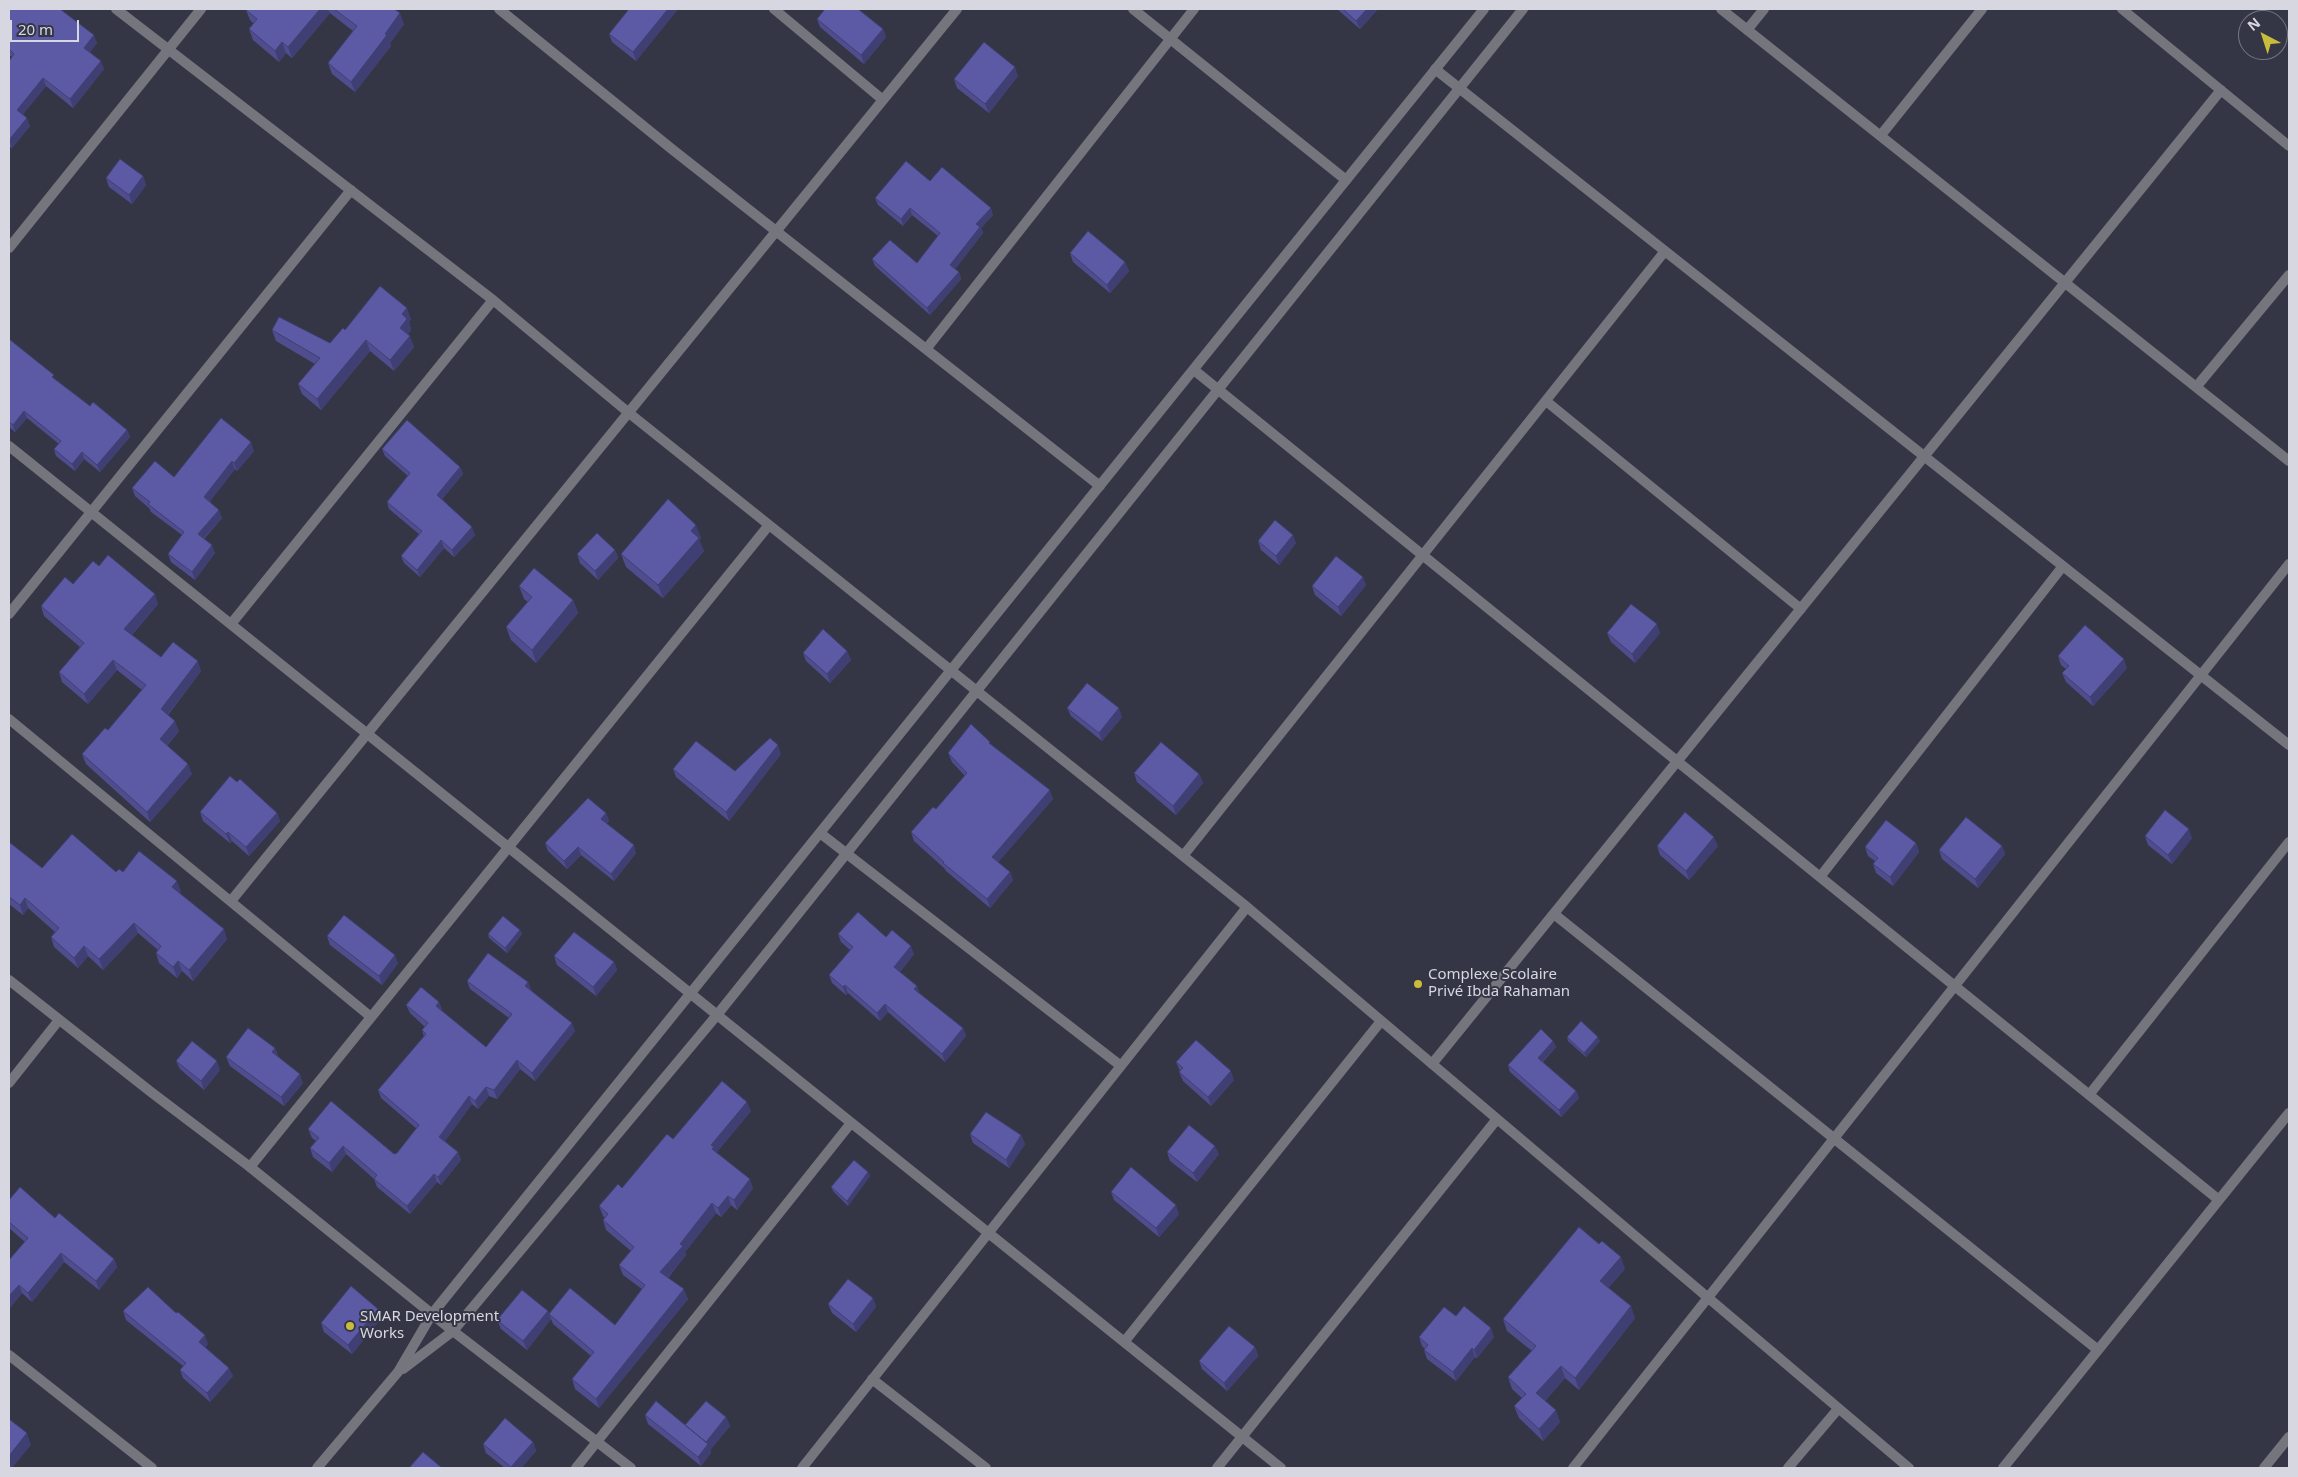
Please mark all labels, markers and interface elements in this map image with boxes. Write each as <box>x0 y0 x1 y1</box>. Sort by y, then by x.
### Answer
scale bar <box>12 10 81 42</box>
north arrow <box>2238 10 2288 60</box>
text: N <box>2243 13 2264 35</box>
text: 20 m <box>18 19 53 39</box>
place label: Complexe Scolaire Privé Ibda Rahaman <box>1428 966 1570 1001</box>
marker: Complexe Scolaire Privé Ibda Rahaman <box>1412 978 1424 990</box>
place label: SMAR Development Works <box>360 1308 499 1343</box>
marker: SMAR Development Works <box>344 1320 356 1332</box>

